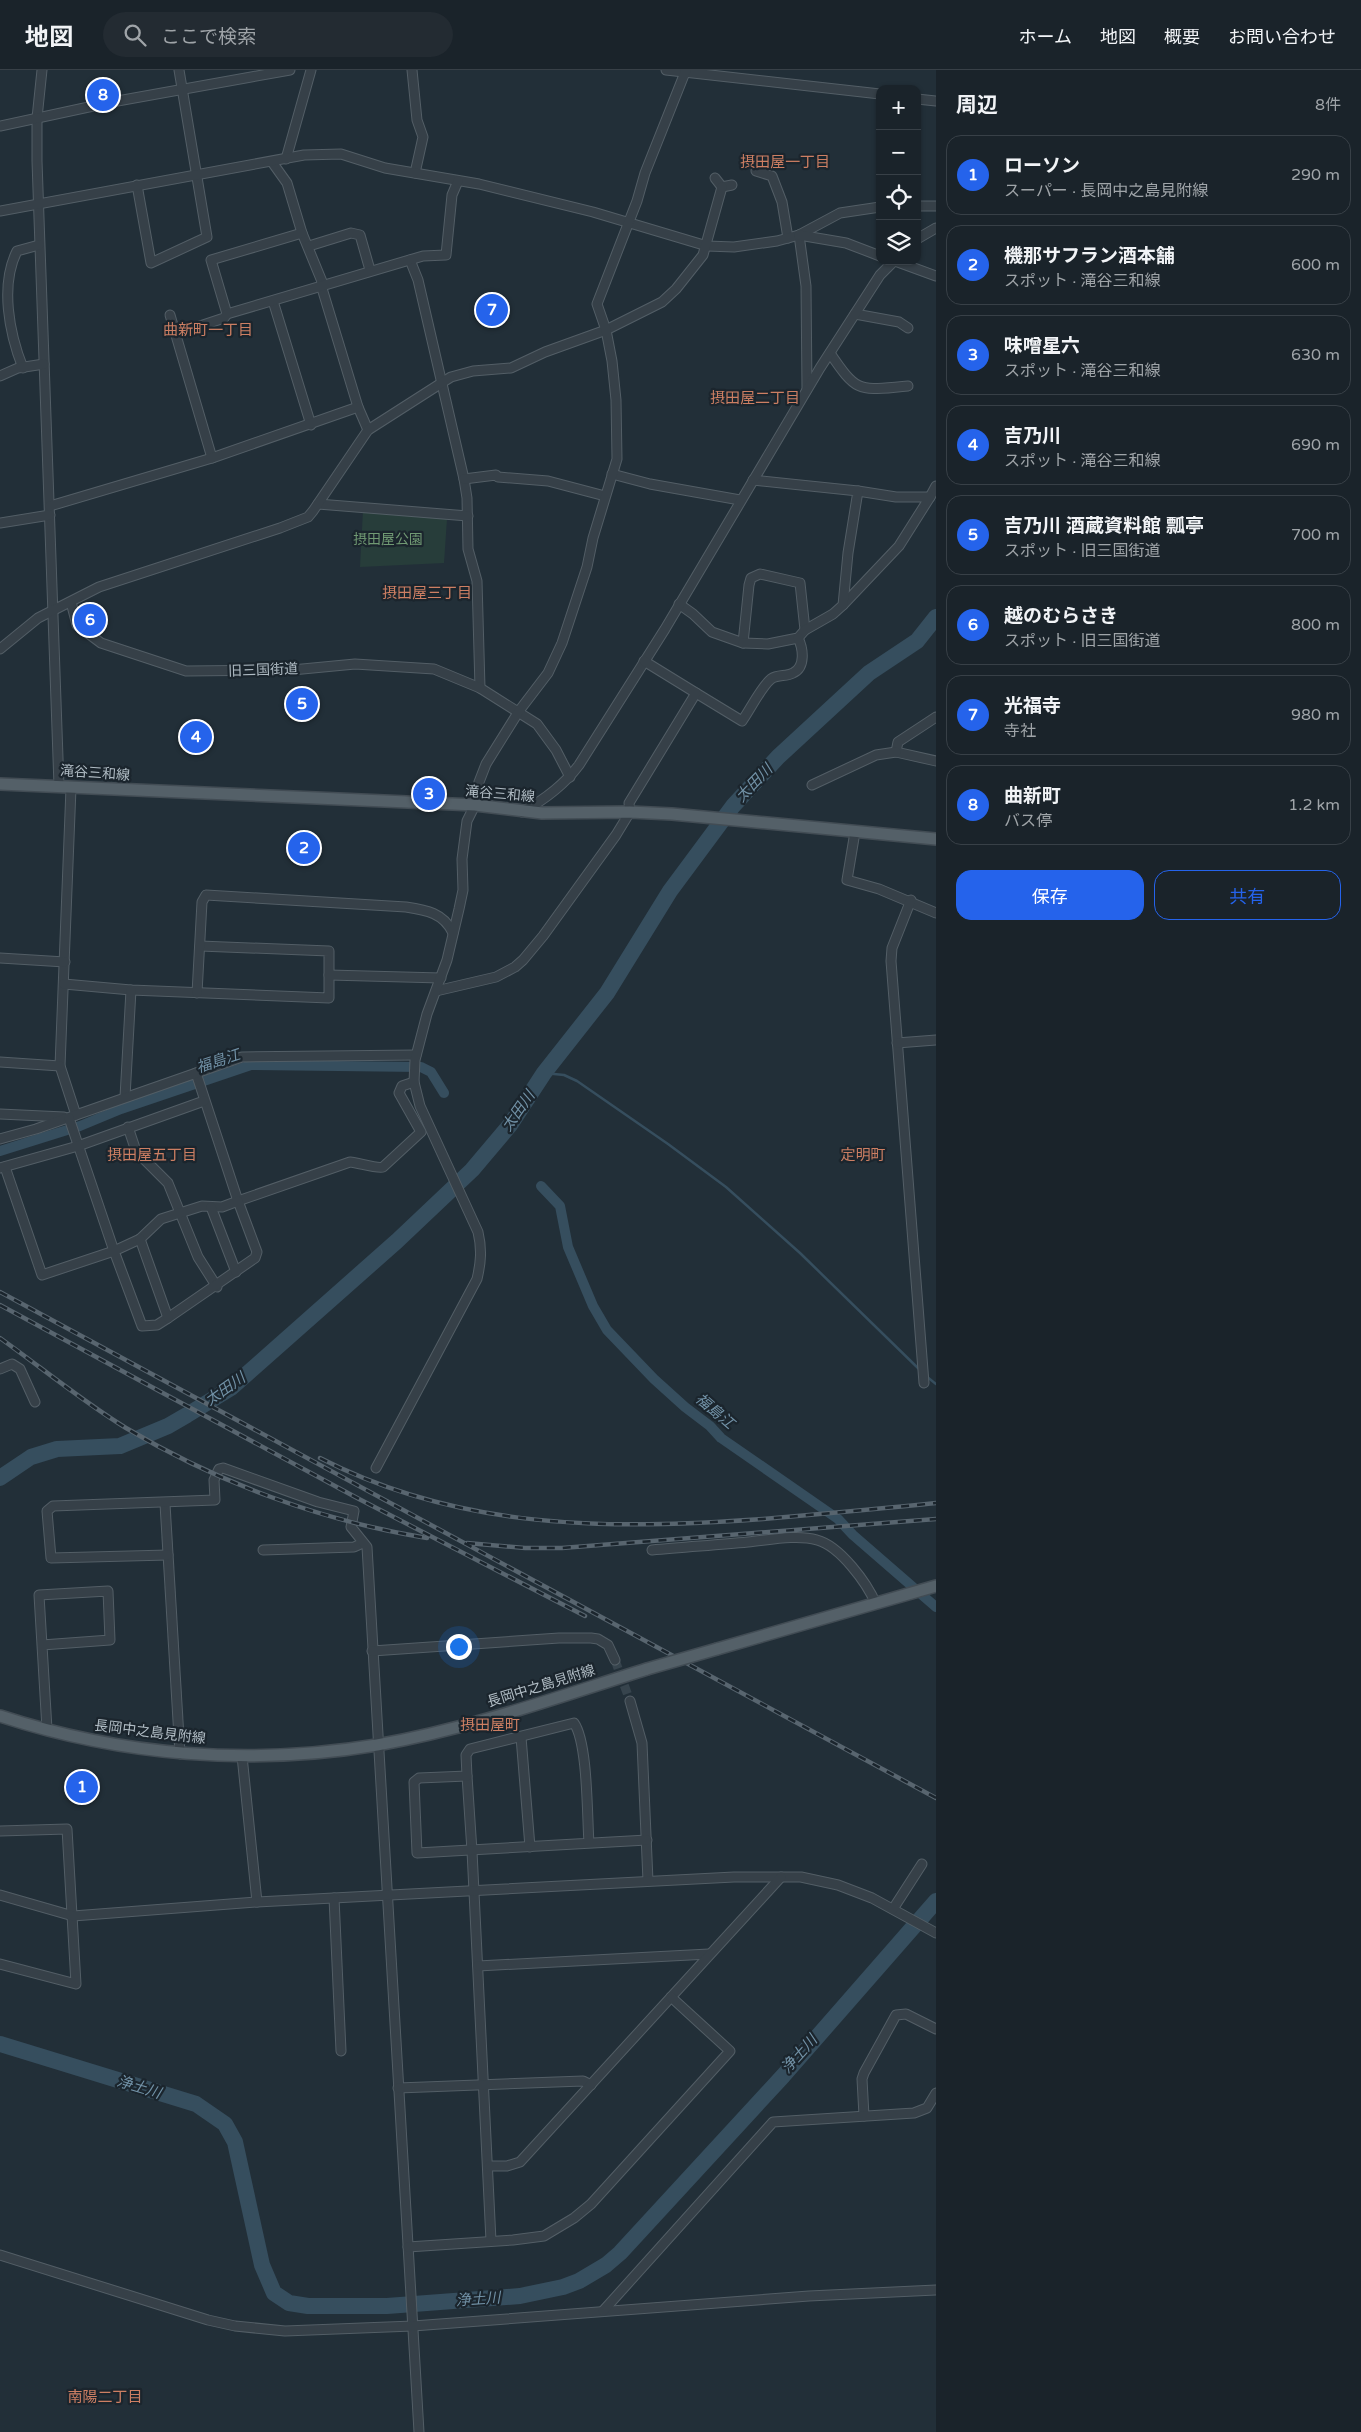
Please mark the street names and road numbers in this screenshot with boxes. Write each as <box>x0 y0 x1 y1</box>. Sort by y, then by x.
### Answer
street label: 旧三国街道 <box>228 660 298 680</box>
street label: 滝谷三和線 <box>59 762 131 784</box>
street label: 滝谷三和線 <box>464 782 536 806</box>
street label: 長岡中之島見附線 <box>485 1661 597 1711</box>
street label: 長岡中之島見附線 <box>93 1717 207 1747</box>

